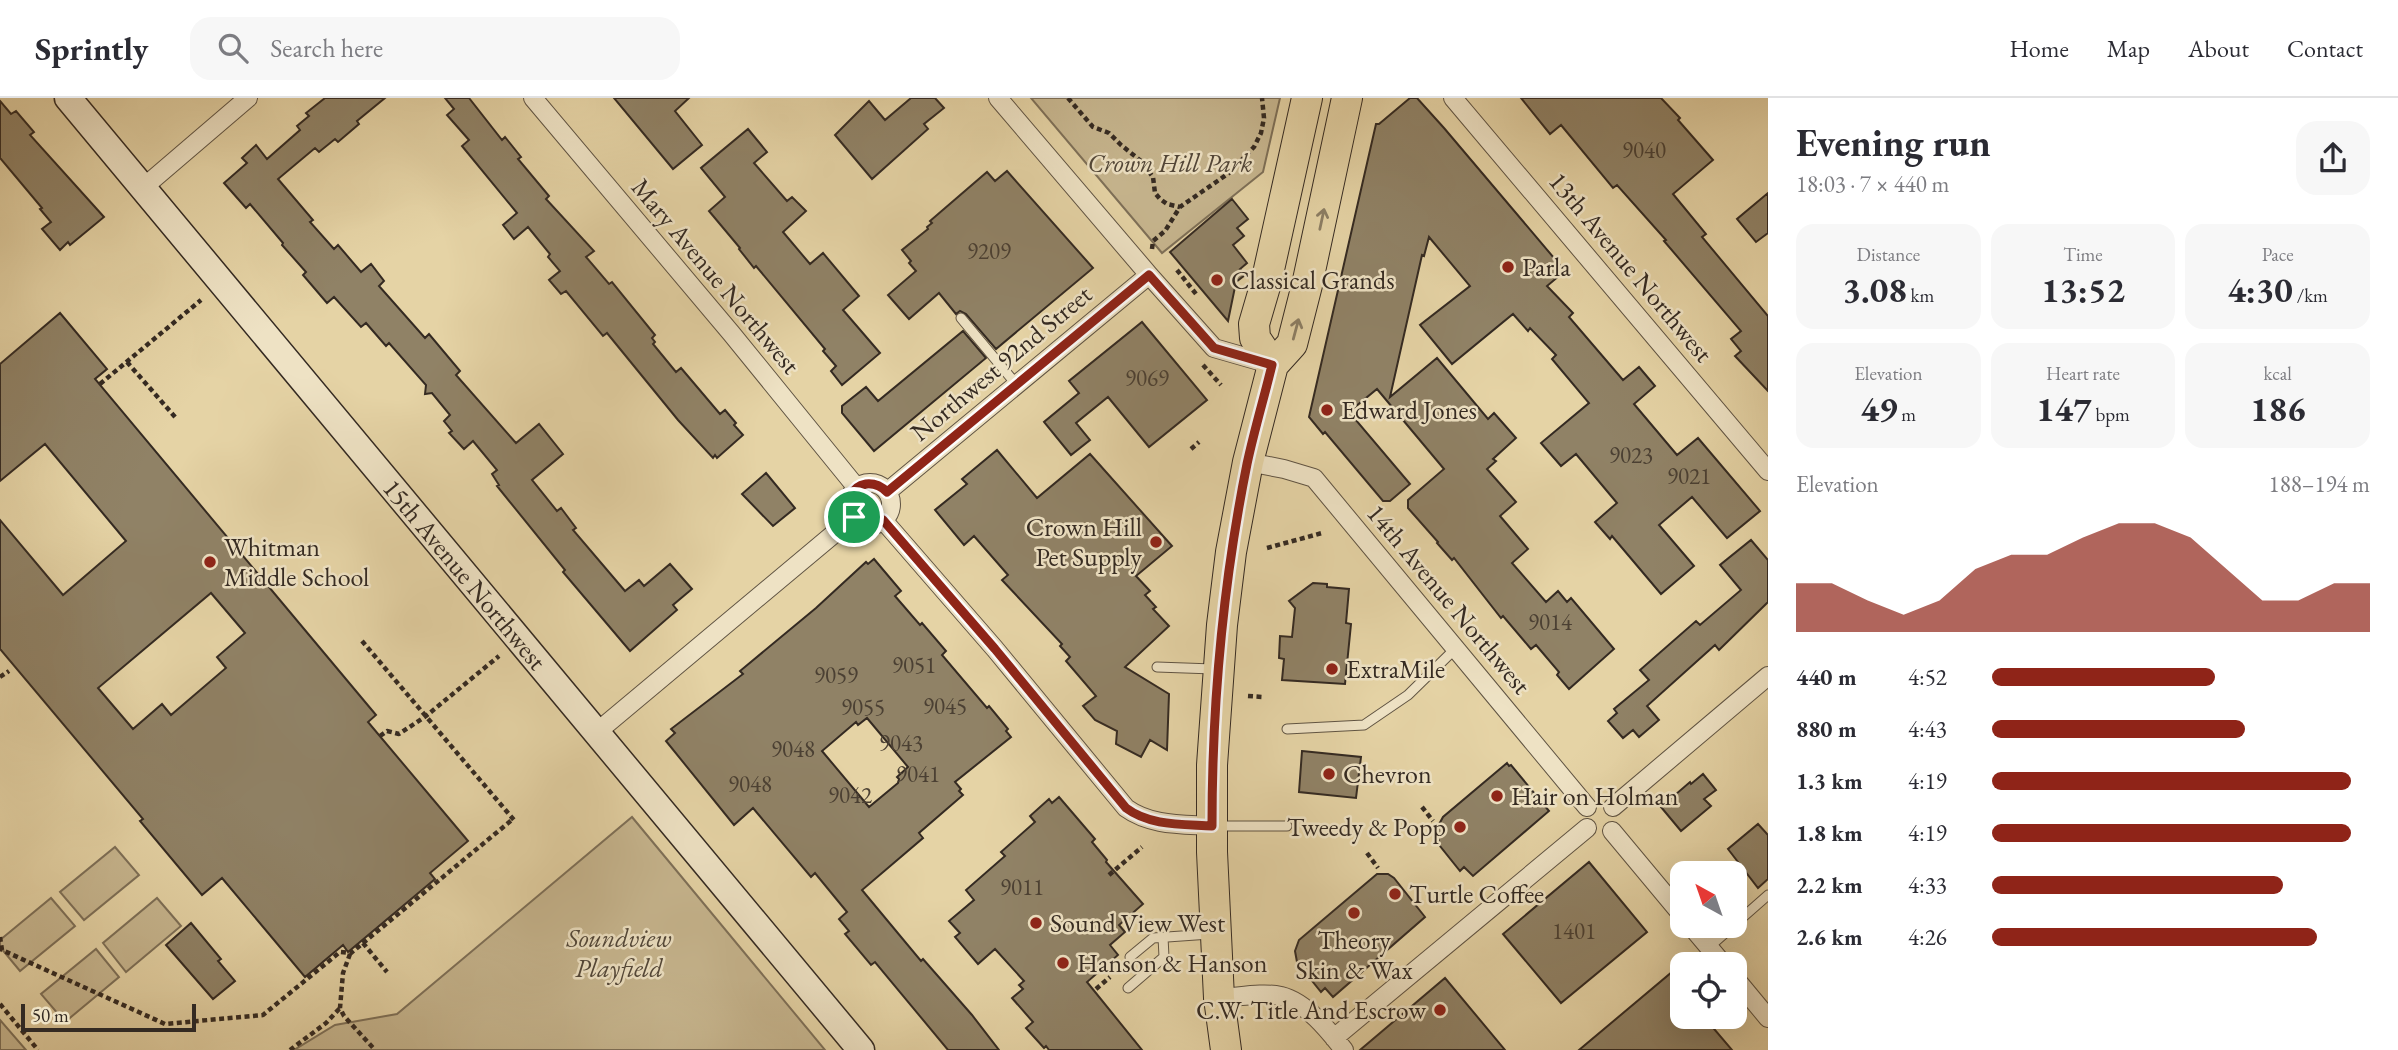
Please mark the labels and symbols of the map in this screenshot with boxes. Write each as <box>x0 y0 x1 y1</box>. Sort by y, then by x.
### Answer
house number: 9040 <box>1622 135 1666 165</box>
park label: Crown Hill Park <box>1088 146 1253 180</box>
street label: 13th Avenue Northwest <box>1541 165 1721 369</box>
street label: Mary Avenue Northwest <box>624 171 808 381</box>
one-way arrow <box>1315 208 1329 231</box>
house number: 9209 <box>967 236 1011 266</box>
place label: Parla <box>1522 250 1571 284</box>
marker: Parla <box>1500 259 1516 275</box>
place label: Classical Grands <box>1231 263 1395 297</box>
marker: Classical Grands <box>1209 272 1225 288</box>
street label: Northwest 92nd Street <box>903 277 1099 449</box>
one-way arrow <box>1290 318 1303 341</box>
house number: 9069 <box>1125 363 1169 393</box>
place label: Edward Jones <box>1341 393 1477 427</box>
marker: Edward Jones <box>1319 402 1335 418</box>
house number: 9023 <box>1609 440 1653 470</box>
house number: 9021 <box>1667 461 1711 491</box>
street label: 15th Avenue Northwest <box>375 472 554 677</box>
pin <box>824 487 884 547</box>
street label: 14th Avenue Northwest <box>1359 497 1539 701</box>
place label: Crown Hill Pet Supply <box>1026 510 1143 574</box>
place label: Whitman Middle School <box>224 530 369 594</box>
marker: Crown Hill Pet Supply <box>1148 534 1164 550</box>
marker: Whitman Middle School <box>202 554 218 570</box>
house number: 9014 <box>1528 607 1573 637</box>
house number: 9051 <box>892 650 936 680</box>
place label: ExtraMile <box>1346 652 1445 686</box>
house number: 9059 <box>814 660 858 690</box>
marker: ExtraMile <box>1324 661 1340 677</box>
house number: 9045 <box>923 691 967 721</box>
house number: 9055 <box>841 692 885 722</box>
house number: 9043 <box>879 728 923 758</box>
house number: 9048 <box>771 734 815 764</box>
place label: Chevron <box>1343 757 1432 791</box>
house number: 9041 <box>896 759 940 789</box>
marker: Chevron <box>1321 766 1337 782</box>
house number: 9048 <box>728 769 772 799</box>
place label: Hair on Holman <box>1511 779 1679 813</box>
house number: 9042 <box>828 780 872 810</box>
marker: Hair on Holman <box>1489 788 1505 804</box>
place label: Tweedy & Popp <box>1287 810 1446 844</box>
marker: Tweedy & Popp <box>1452 819 1468 835</box>
north arrow <box>1670 861 1746 938</box>
house number: 9011 <box>1000 872 1044 902</box>
place label: Turtle Coffee <box>1409 877 1544 911</box>
marker: Turtle Coffee <box>1387 886 1403 902</box>
marker: Theory Skin & Wax <box>1346 905 1362 921</box>
place label: Sound View West <box>1050 906 1225 940</box>
marker: Sound View West <box>1028 915 1044 931</box>
house number: 1401 <box>1552 916 1596 946</box>
park label: Soundview Playfield <box>566 921 671 985</box>
place label: Theory Skin & Wax <box>1295 923 1413 987</box>
place label: Hanson & Hanson <box>1077 946 1268 980</box>
marker: Hanson & Hanson <box>1055 955 1071 971</box>
place label: C.W. Title And Escrow <box>1196 993 1426 1027</box>
scale bar <box>21 1001 196 1033</box>
marker: C.W. Title And Escrow <box>1432 1002 1448 1018</box>

